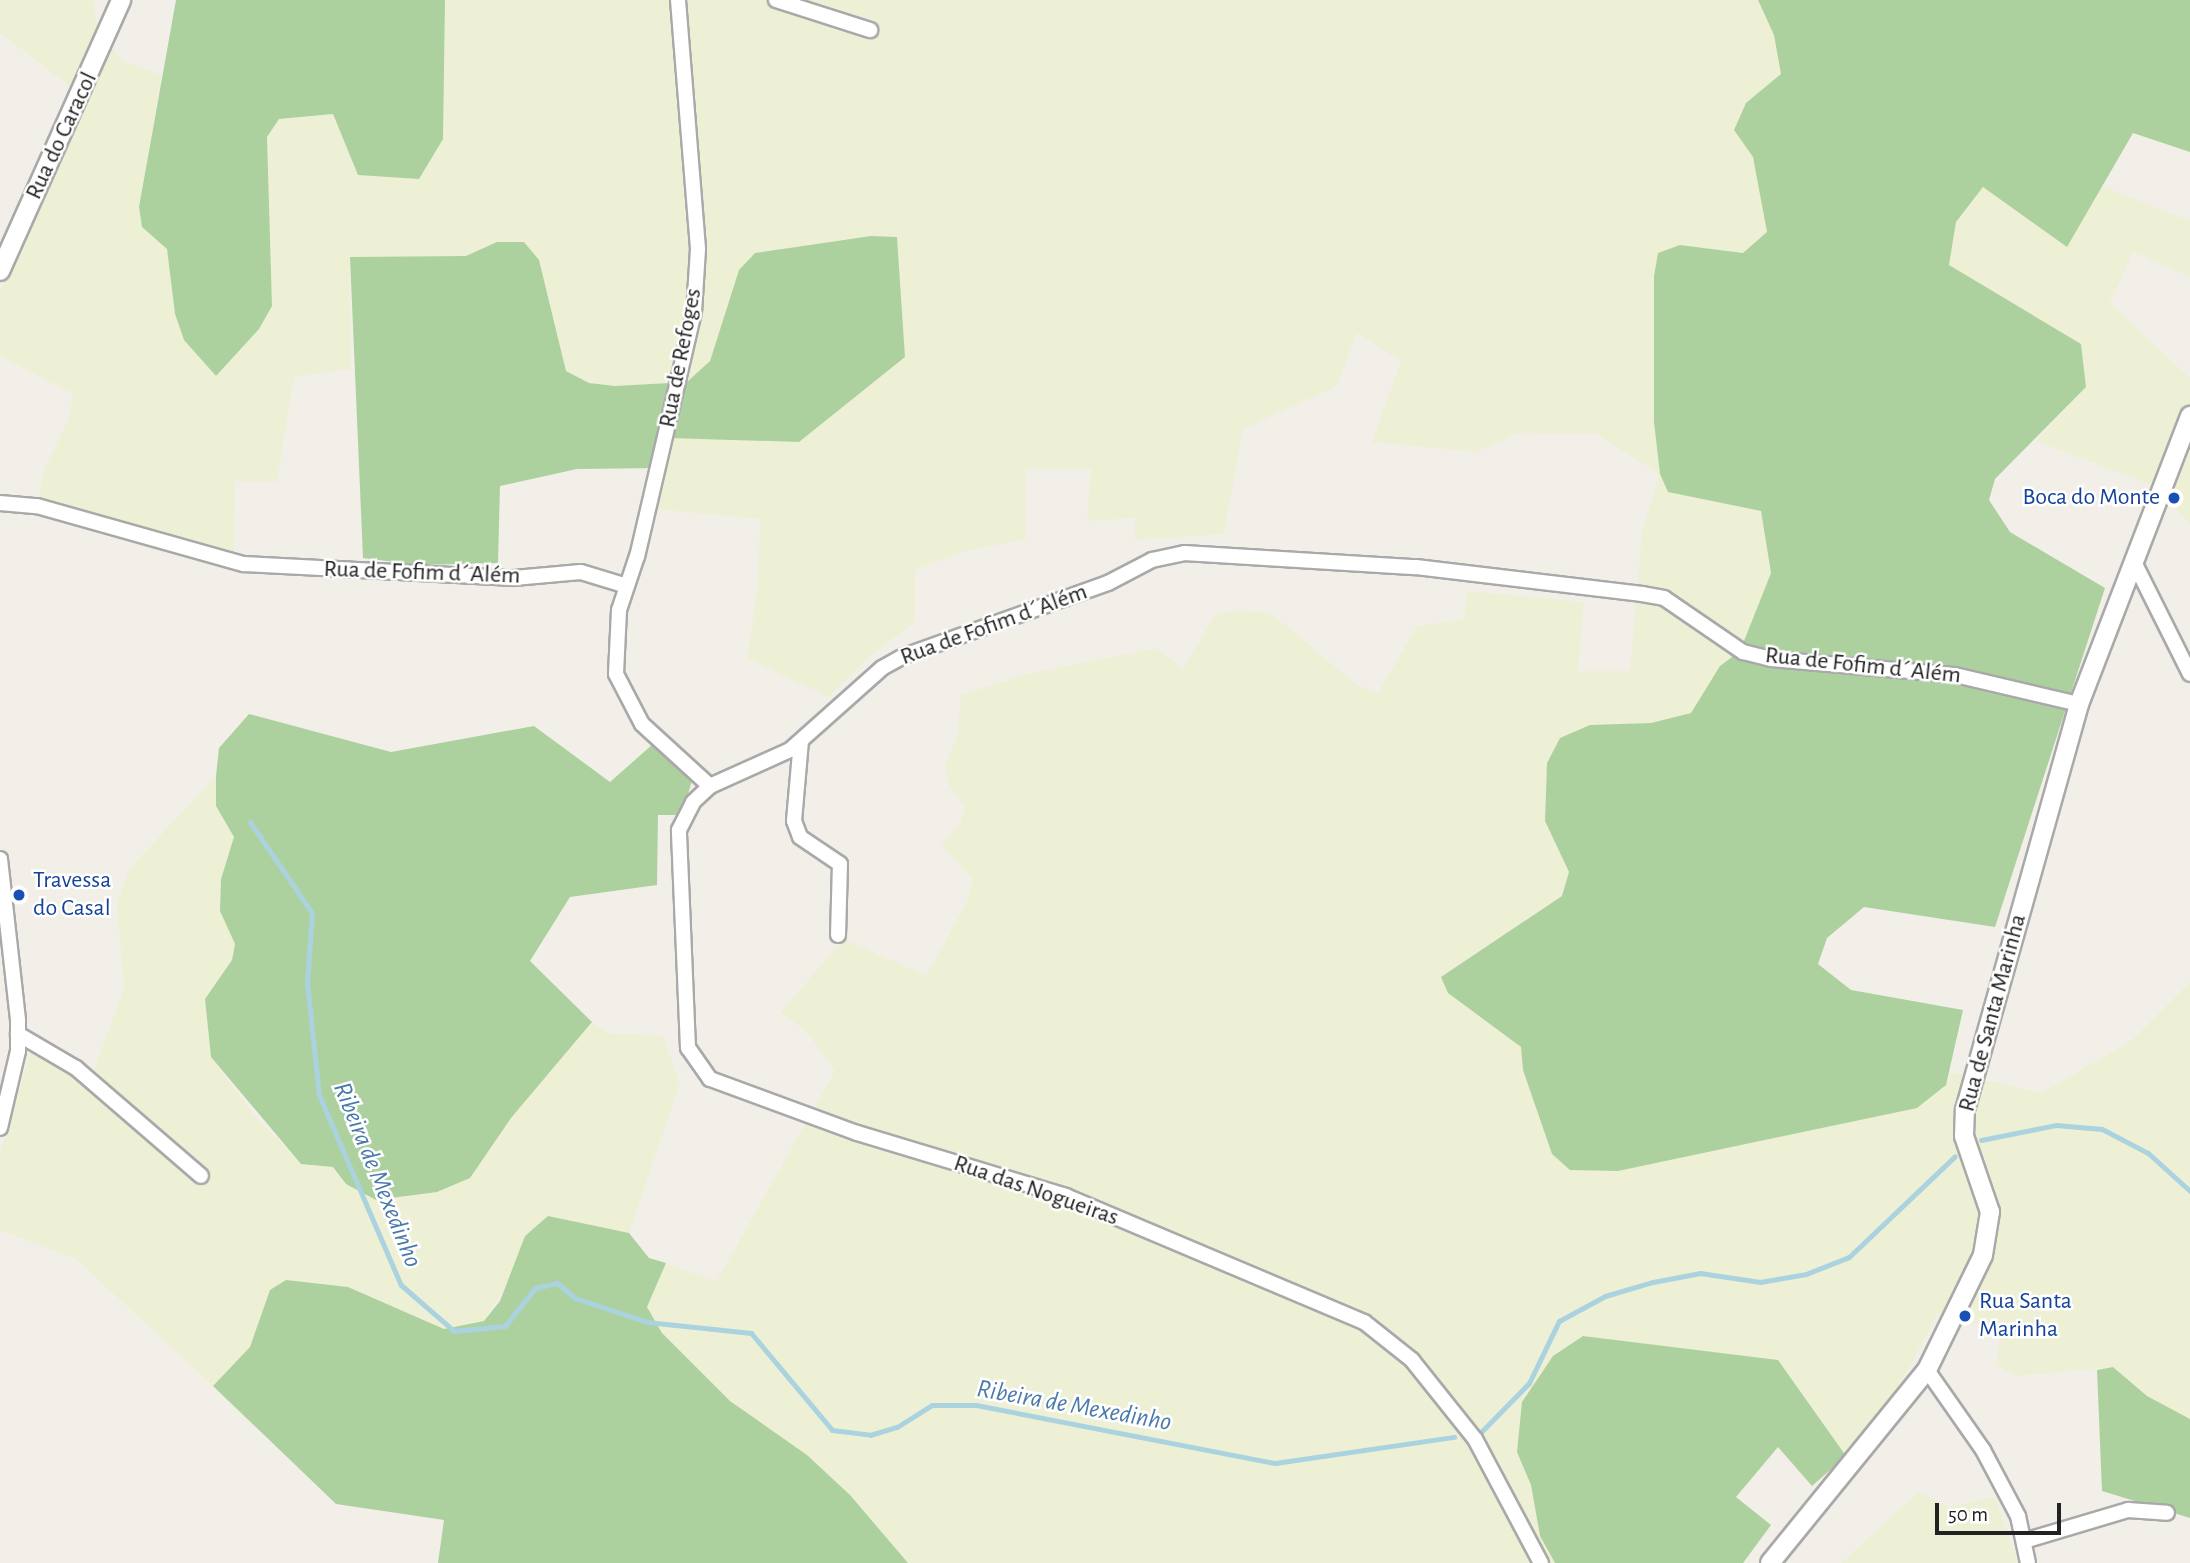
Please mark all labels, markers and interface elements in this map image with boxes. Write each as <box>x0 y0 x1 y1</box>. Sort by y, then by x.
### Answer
street label: Rua do Caracol <box>20 68 104 204</box>
street label: Rua de Refoges <box>653 286 709 430</box>
place label: Boca do Monte <box>2023 484 2160 512</box>
marker: Boca do Monte <box>2166 490 2182 506</box>
street label: Rua de Fofim d´Além <box>323 555 521 591</box>
street label: Rua de Fofim d´Além <box>897 578 1091 672</box>
street label: Rua de Fofim d´Além <box>1764 641 1962 691</box>
place label: Travessa do Casal <box>33 867 111 923</box>
marker: Travessa do Casal <box>11 887 27 903</box>
street label: Rua de Santa Marinha <box>1953 911 2033 1115</box>
water label: Ribeira de Mexedinho <box>326 1078 428 1272</box>
street label: Rua das Nogueiras <box>950 1149 1122 1233</box>
place label: Rua Santa Marinha <box>1979 1288 2072 1344</box>
marker: Rua Santa Marinha <box>1957 1308 1973 1324</box>
water label: Ribeira de Mexedinho <box>974 1374 1174 1438</box>
scale bar <box>1938 1490 2064 1534</box>
text: 50 m <box>1948 1504 1988 1525</box>

